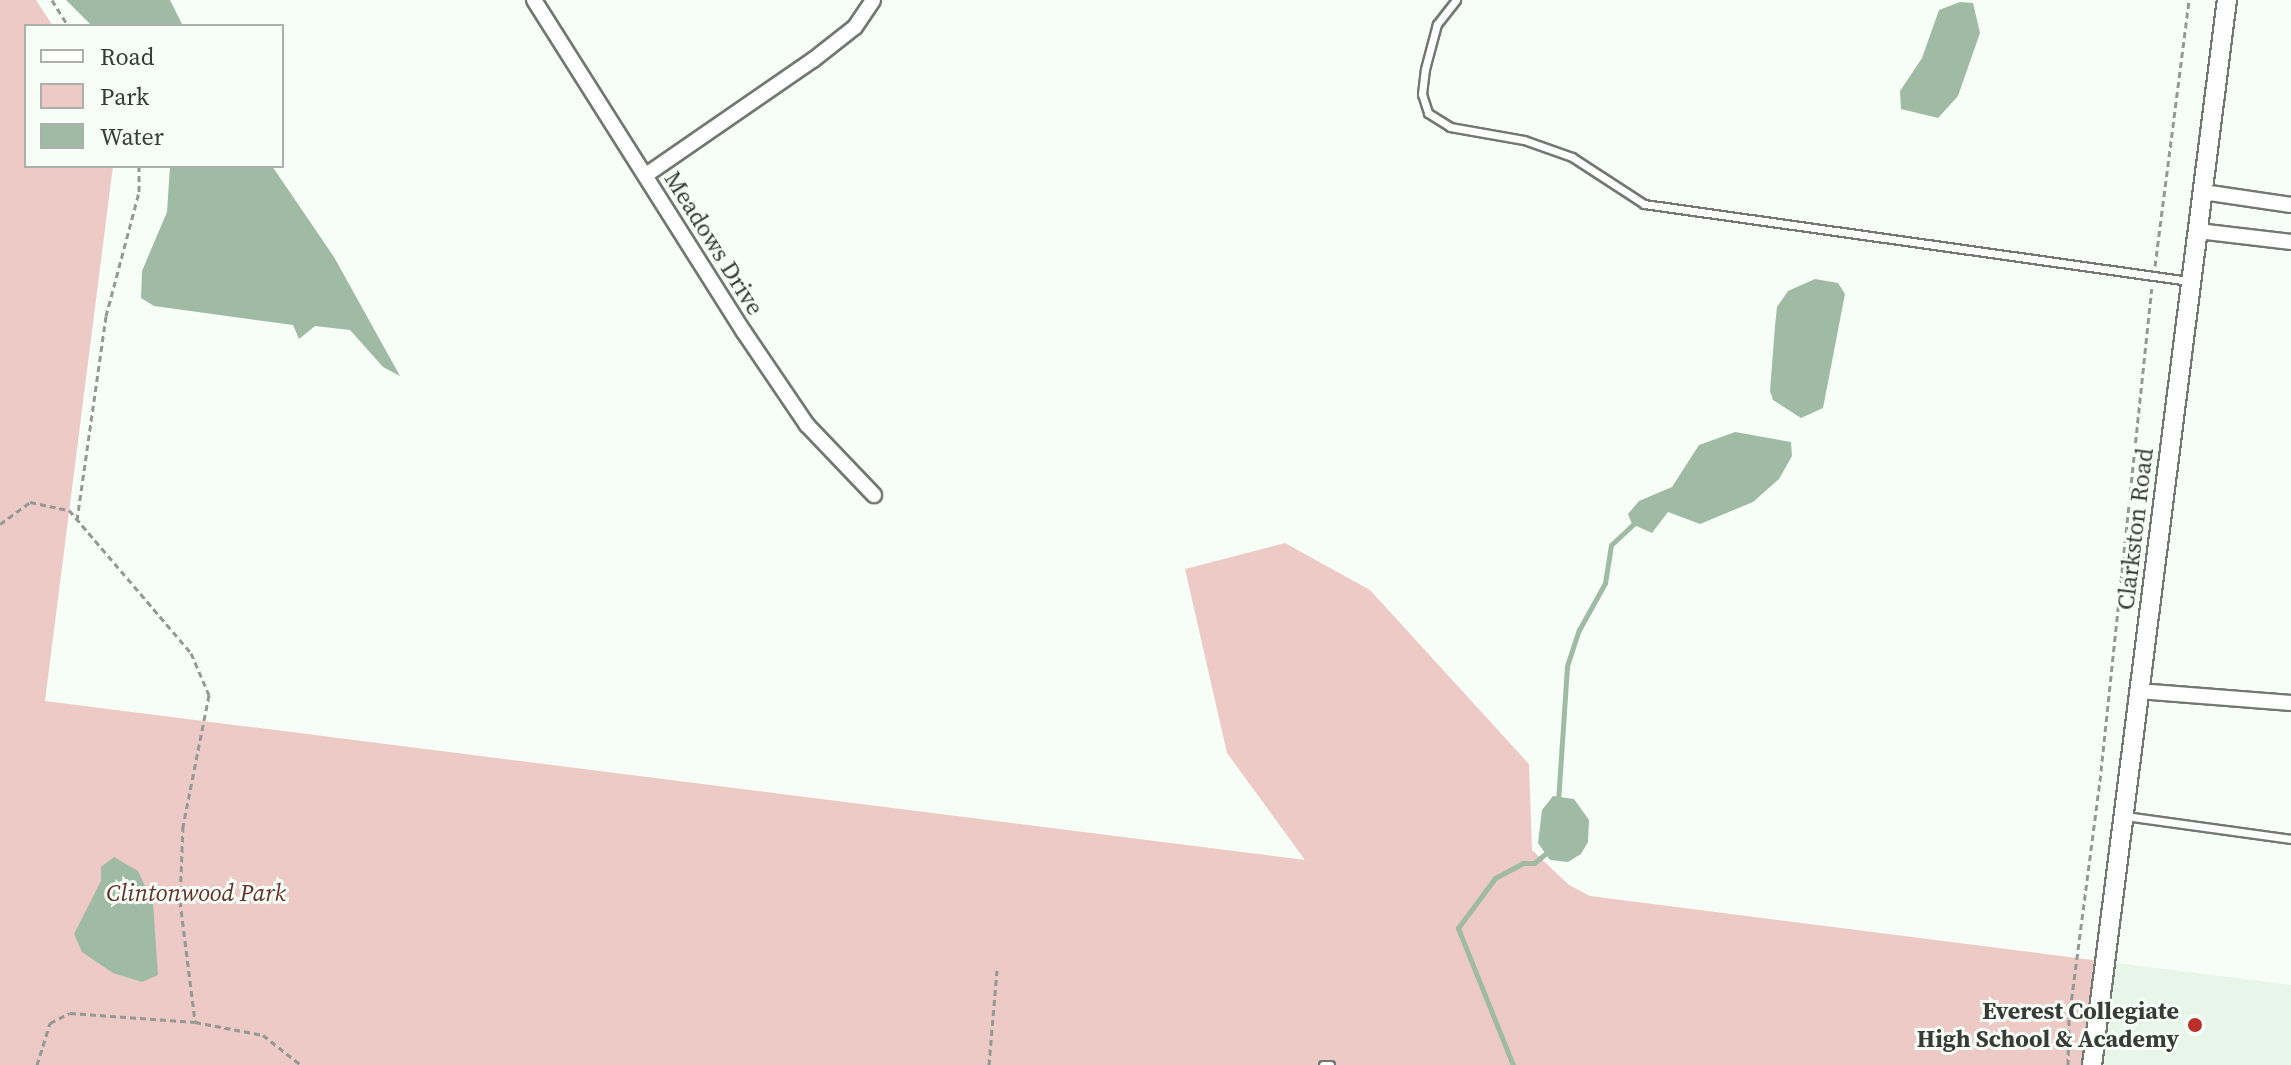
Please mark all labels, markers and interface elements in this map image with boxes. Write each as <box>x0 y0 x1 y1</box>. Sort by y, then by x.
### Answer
legend <box>24 24 284 168</box>
text: Road <box>100 40 154 73</box>
text: Park <box>100 80 149 113</box>
text: Water <box>100 120 164 153</box>
street label: Meadows Drive <box>658 166 770 320</box>
street label: Clarkston Road <box>2111 446 2159 612</box>
park label: Clintonwood Park <box>106 879 286 907</box>
place label: Everest Collegiate High School & Academy <box>1917 997 2179 1053</box>
marker: Everest Collegiate High School & Academy <box>2186 1016 2204 1034</box>

